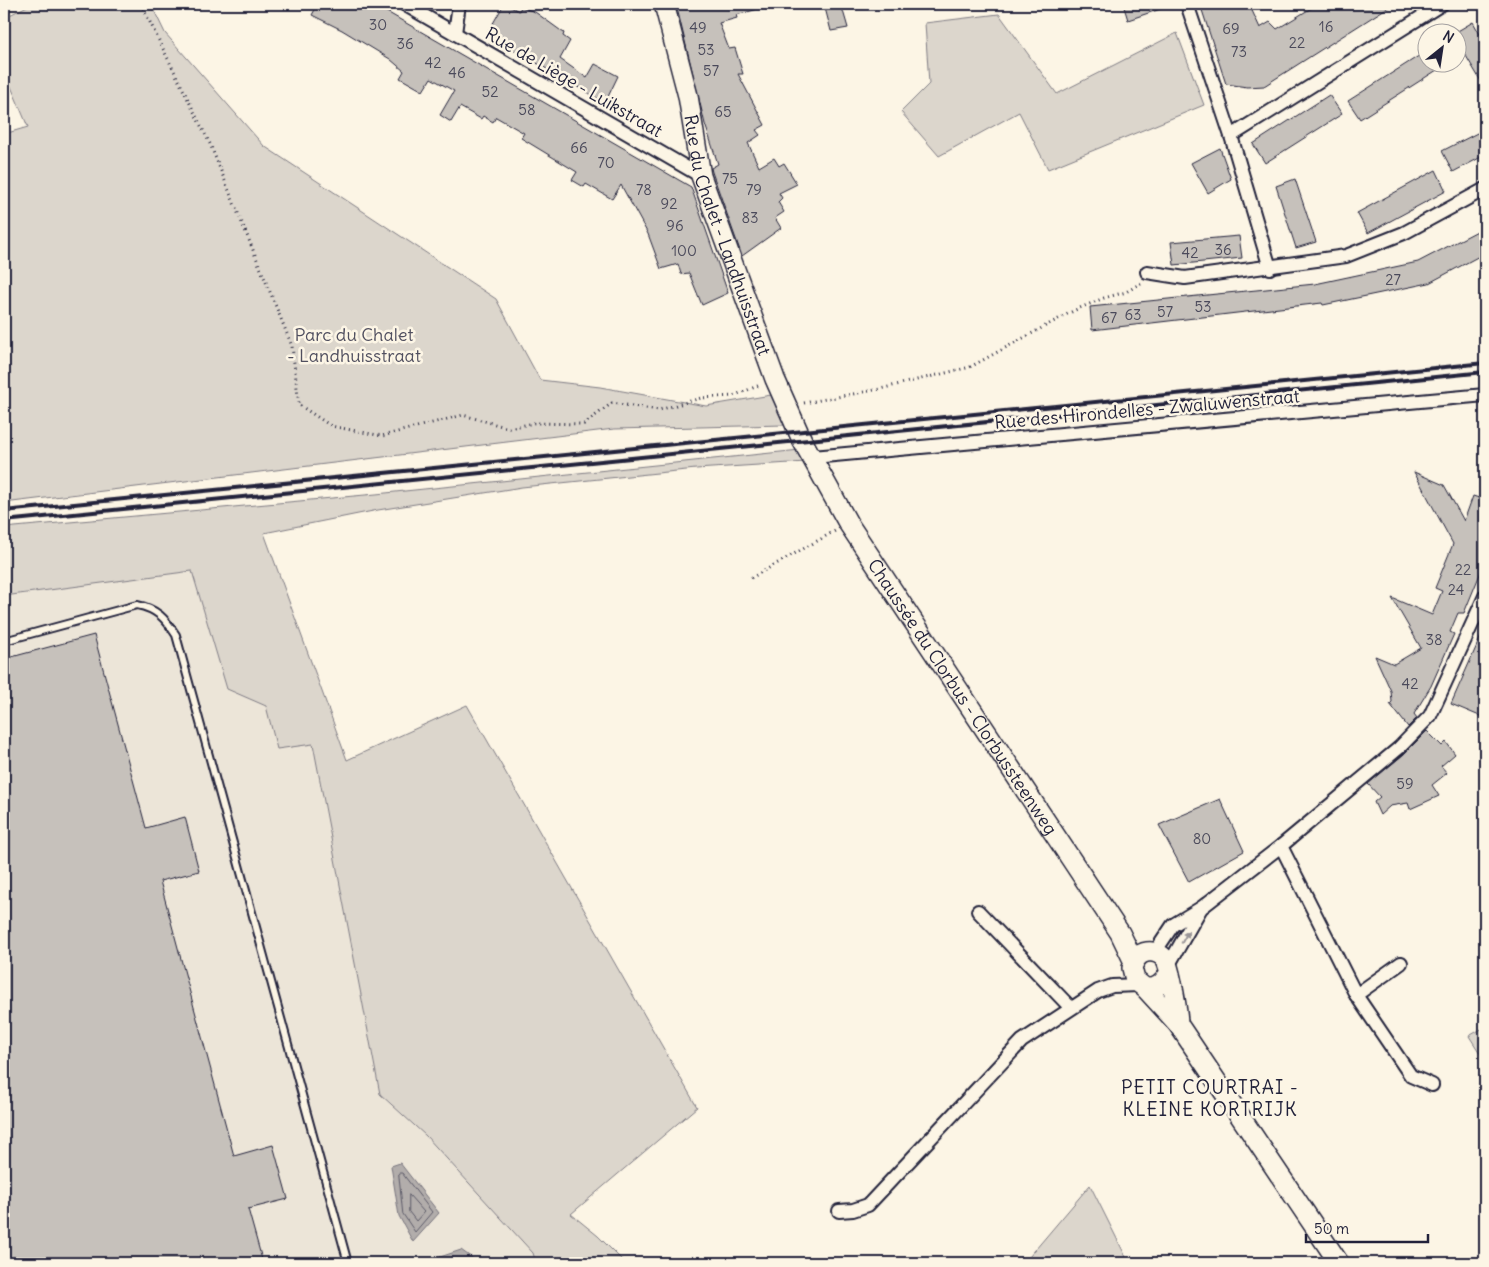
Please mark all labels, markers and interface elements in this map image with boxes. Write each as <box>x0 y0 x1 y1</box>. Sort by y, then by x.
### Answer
house number: 30 <box>369 15 387 34</box>
house number: 16 <box>1319 17 1333 36</box>
house number: 49 <box>689 18 707 37</box>
house number: 69 <box>1222 19 1240 38</box>
street label: Rue de Liège - Luikstraat <box>481 22 667 142</box>
north arrow <box>1416 22 1466 72</box>
text: N <box>1440 27 1457 47</box>
house number: 22 <box>1289 33 1305 52</box>
house number: 36 <box>396 34 414 53</box>
house number: 53 <box>697 40 715 59</box>
house number: 73 <box>1231 42 1247 61</box>
house number: 42 <box>425 53 441 72</box>
house number: 57 <box>703 61 719 80</box>
house number: 46 <box>448 63 466 82</box>
house number: 52 <box>482 82 498 101</box>
house number: 58 <box>518 100 536 119</box>
house number: 65 <box>714 102 732 121</box>
street label: Rue du Chalet - Landhuisstraat <box>680 113 777 358</box>
house number: 66 <box>570 138 588 157</box>
house number: 70 <box>597 153 615 172</box>
house number: 75 <box>722 169 738 188</box>
house number: 78 <box>636 180 652 199</box>
house number: 79 <box>746 180 762 199</box>
house number: 92 <box>661 194 677 213</box>
house number: 83 <box>741 208 759 227</box>
house number: 96 <box>666 216 684 235</box>
house number: 36 <box>1214 240 1232 259</box>
house number: 100 <box>671 241 697 260</box>
house number: 42 <box>1182 243 1198 262</box>
house number: 27 <box>1385 270 1401 289</box>
house number: 53 <box>1194 297 1212 316</box>
house number: 57 <box>1157 302 1173 321</box>
house number: 63 <box>1124 305 1142 324</box>
house number: 67 <box>1101 308 1117 327</box>
park label: Parc du Chalet - Landhuisstraat <box>287 323 421 367</box>
street label: Rue des Hirondelles - Zwaluwenstraat <box>993 384 1301 434</box>
street label: Chaussée du Clorbus - Clorbussteenweg <box>863 554 1063 839</box>
house number: 22 <box>1455 560 1471 579</box>
house number: 24 <box>1448 580 1465 599</box>
house number: 38 <box>1425 630 1443 649</box>
house number: 42 <box>1402 674 1418 693</box>
house number: 59 <box>1396 774 1414 793</box>
house number: 80 <box>1193 829 1211 848</box>
one-way arrow <box>1181 930 1189 945</box>
district label: PETIT COURTRAI - KLEINE KORTRIJK <box>1121 1075 1299 1121</box>
scale bar <box>1306 1212 1429 1244</box>
text: 50 m <box>1314 1219 1349 1238</box>

